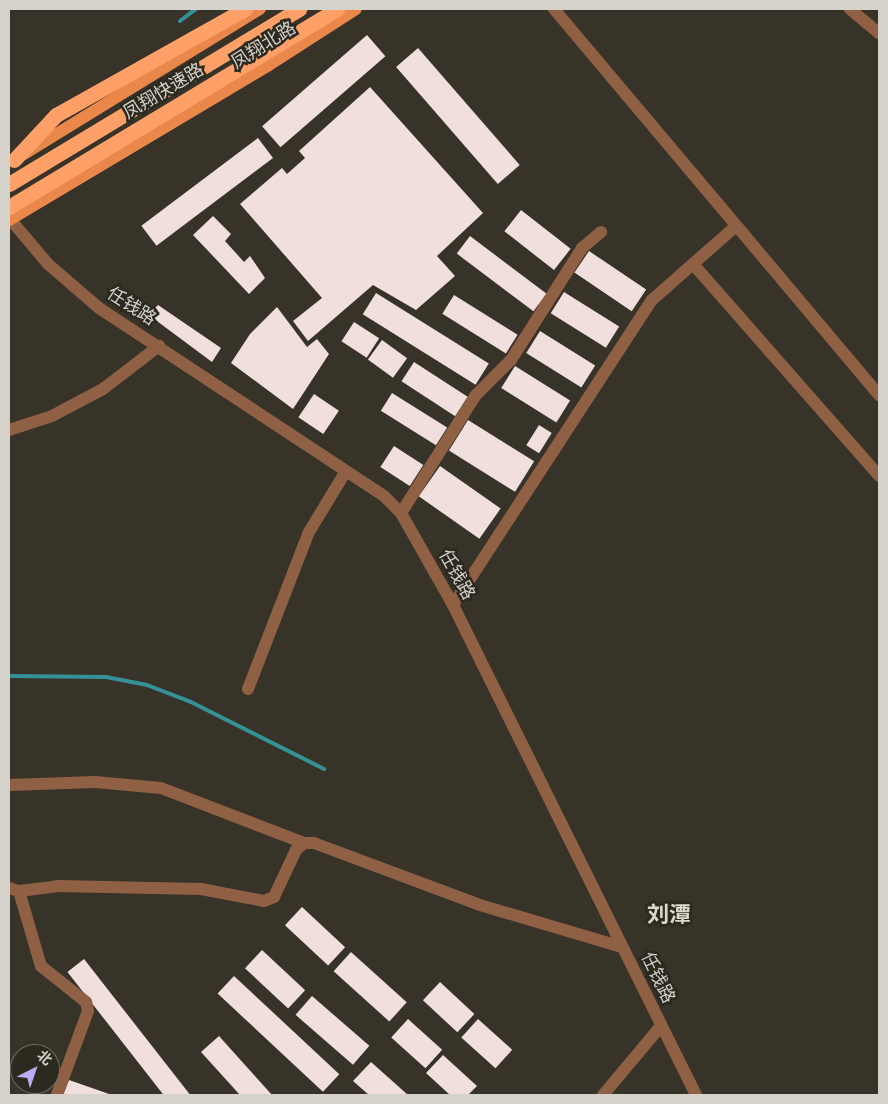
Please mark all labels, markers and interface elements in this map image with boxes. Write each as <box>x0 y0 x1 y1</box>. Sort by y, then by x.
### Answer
street label: 凤翔北路 <box>228 18 300 74</box>
street label: 凤翔快速路 <box>120 60 208 124</box>
street label: 任钱路 <box>102 283 160 331</box>
street label: 任钱路 <box>433 546 479 604</box>
district label: 刘潭 <box>647 903 691 929</box>
street label: 任钱路 <box>635 949 679 1007</box>
north arrow <box>10 1044 60 1094</box>
text: 北 <box>32 1046 56 1071</box>

